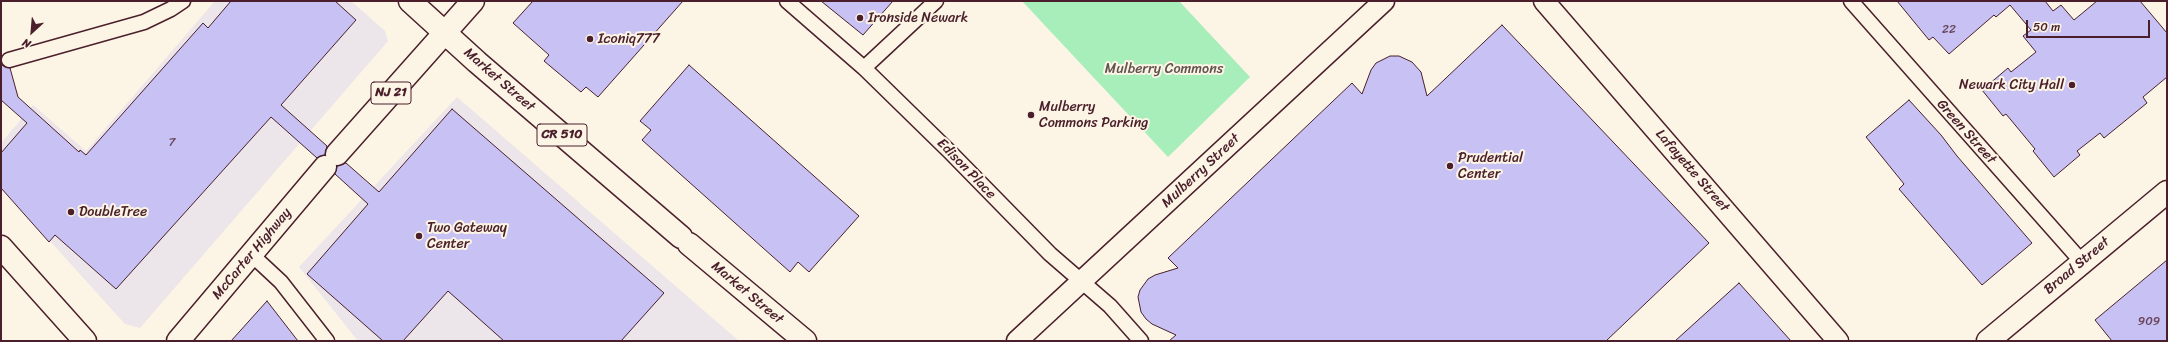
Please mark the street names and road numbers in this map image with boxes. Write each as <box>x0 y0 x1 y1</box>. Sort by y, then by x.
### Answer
street label: Market Street <box>460 45 538 115</box>
road number: NJ 21 <box>371 82 411 104</box>
street label: Green Street <box>1933 96 1999 168</box>
road number: CR 510 <box>537 124 587 146</box>
street label: Lafayette Street <box>1652 126 1732 216</box>
street label: Mulberry Street <box>1158 131 1244 211</box>
street label: Edison Place <box>933 135 999 203</box>
street label: McCarter Highway <box>209 205 295 303</box>
street label: Broad Street <box>2041 234 2113 298</box>
street label: Market Street <box>708 258 786 328</box>

